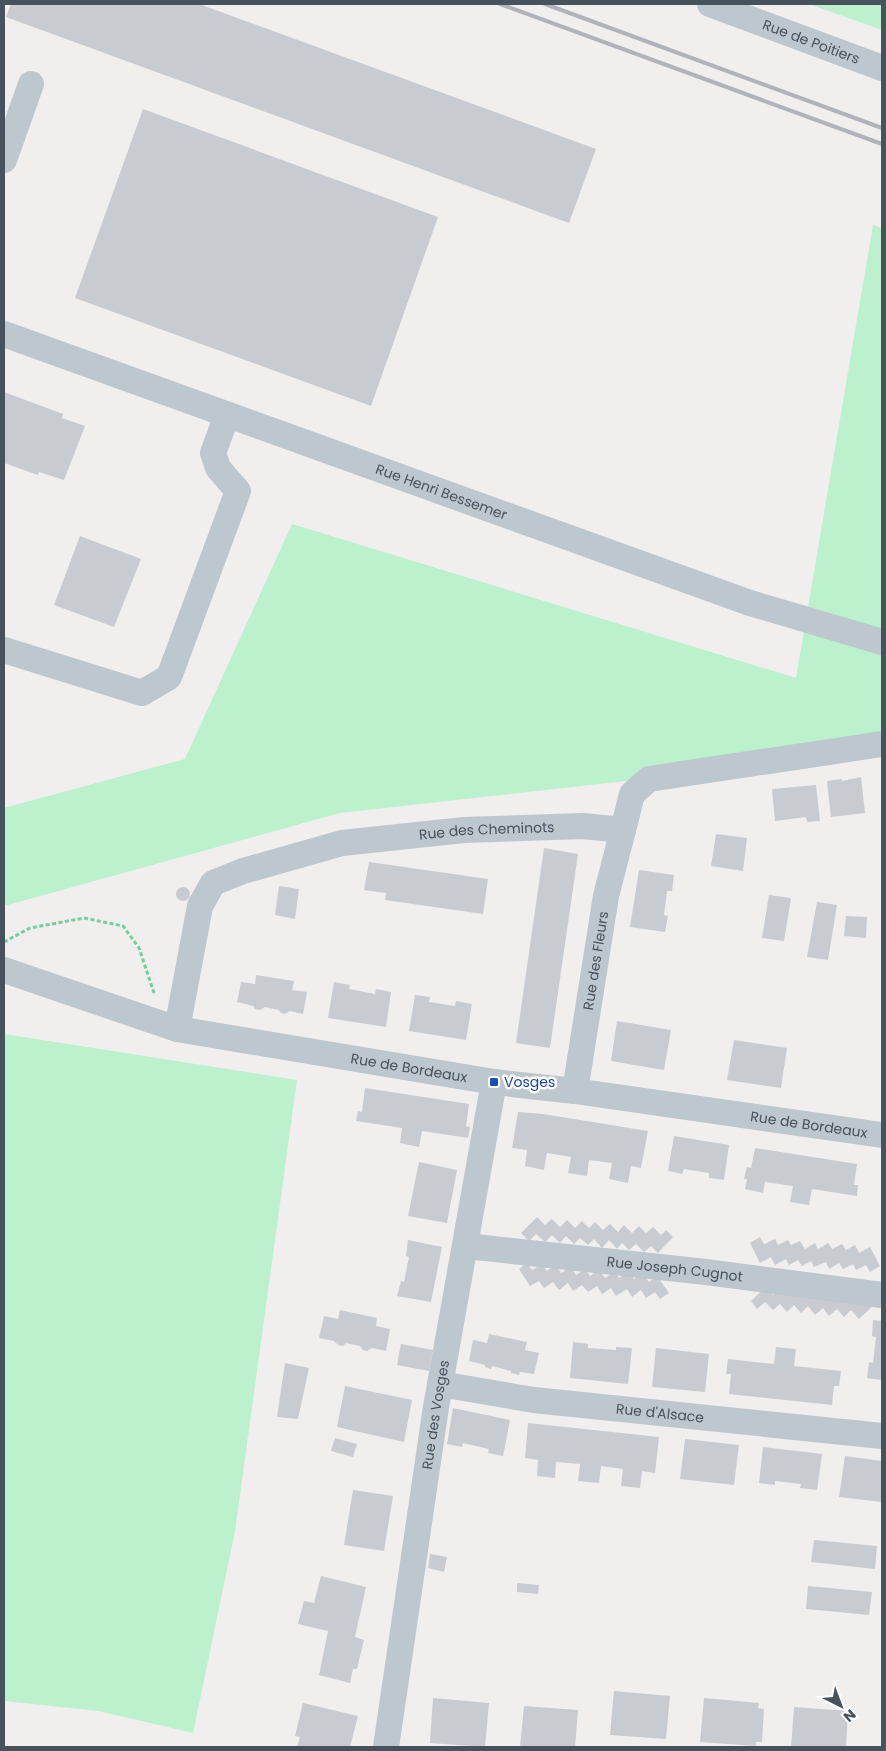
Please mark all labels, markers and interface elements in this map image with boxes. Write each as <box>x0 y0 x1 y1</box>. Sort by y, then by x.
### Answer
street label: Rue de Poitiers <box>760 14 863 69</box>
street label: Rue Henri Bessemer <box>373 459 510 525</box>
street label: Rue des Cheminots <box>418 817 555 845</box>
street label: Rue des Fleurs <box>578 910 613 1012</box>
street label: Rue de Bordeaux <box>349 1048 469 1087</box>
place label: Vosges <box>504 1072 555 1092</box>
marker: Vosges <box>488 1076 500 1088</box>
street label: Rue de Bordeaux <box>749 1106 869 1143</box>
street label: Rue Joseph Cugnot <box>606 1251 744 1287</box>
street label: Rue des Vosges <box>417 1358 454 1471</box>
street label: Rue d'Alsace <box>615 1399 705 1428</box>
north arrow <box>816 1681 866 1731</box>
text: N <box>839 1705 860 1727</box>

